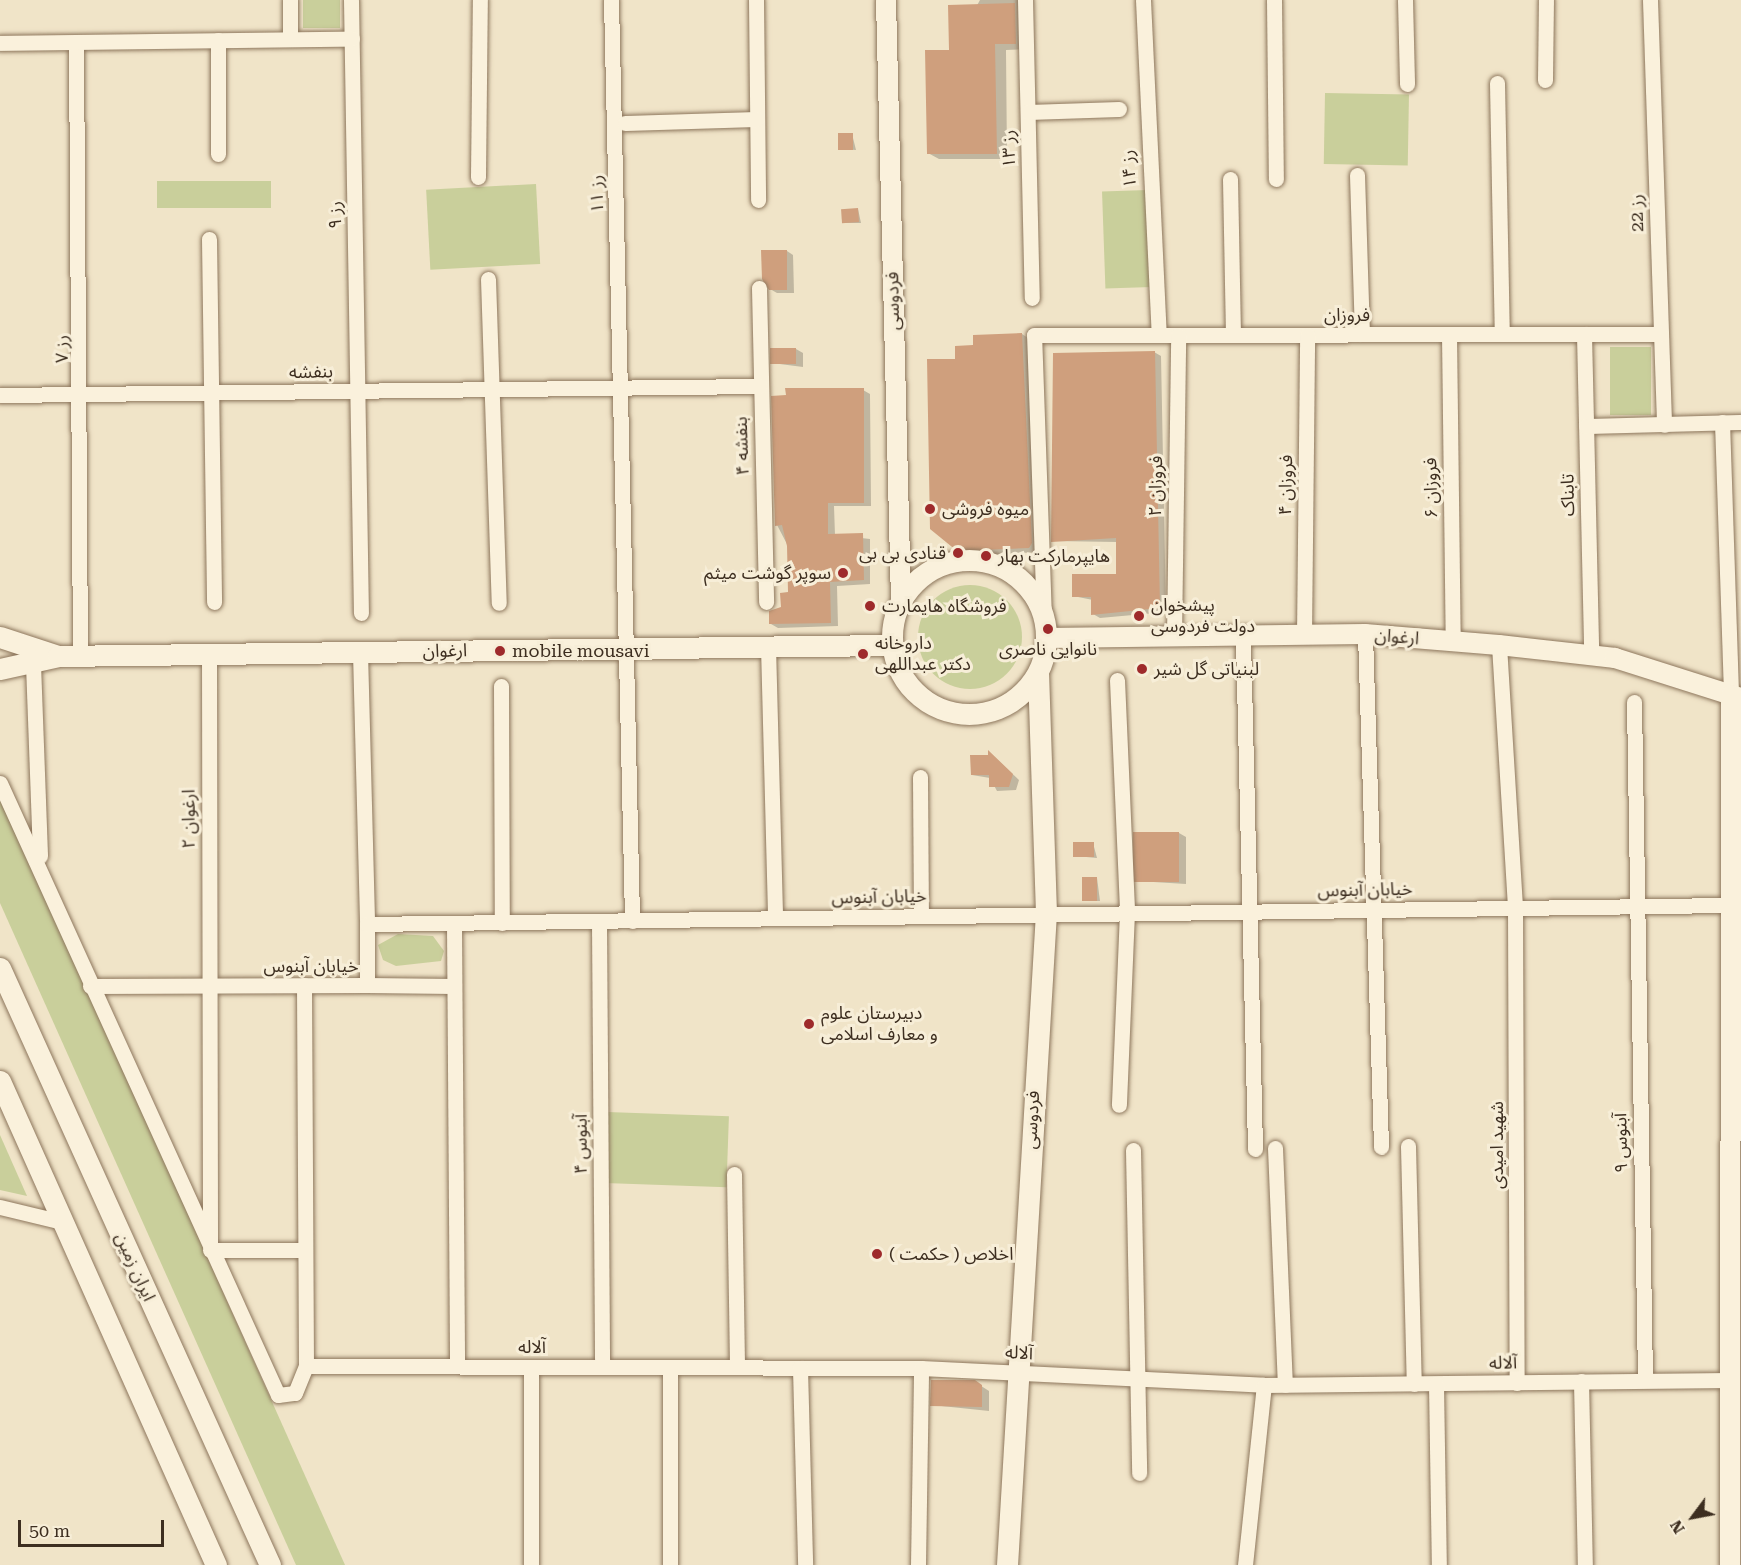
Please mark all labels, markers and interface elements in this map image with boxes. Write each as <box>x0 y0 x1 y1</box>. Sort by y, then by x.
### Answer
street label: رز ۱۳ <box>998 130 1020 168</box>
street label: رز ۱۴ <box>1117 149 1141 189</box>
street label: رز ۱۱ <box>586 174 608 214</box>
street label: رز 22 <box>1626 194 1648 232</box>
street label: رز ۹ <box>324 201 346 229</box>
street label: فردوسی <box>882 272 904 330</box>
street label: فروزان <box>1324 304 1370 326</box>
street label: رز ۷ <box>51 335 73 363</box>
street label: بنفشه <box>289 361 333 383</box>
street label: بنفشه ۴ <box>730 416 754 476</box>
street label: فروزان ۴ <box>1275 454 1297 516</box>
street label: فروزان ۲ <box>1145 455 1167 517</box>
street label: فروزان ۶ <box>1420 457 1442 519</box>
street label: تابناک <box>1557 473 1579 517</box>
place label: میوه فروشی <box>942 498 1029 520</box>
marker: میوه فروشی <box>923 502 937 516</box>
place label: قنادی بی بی <box>859 542 946 564</box>
place label: هایپرمارکت بهار <box>998 545 1110 567</box>
marker: قنادی بی بی <box>951 546 965 560</box>
marker: هایپرمارکت بهار <box>979 549 993 563</box>
place label: سوپر گوشت میثم <box>704 562 831 584</box>
marker: سوپر گوشت میثم <box>836 566 850 580</box>
place label: فروشگاه هایمارت <box>882 595 1007 617</box>
place label: پیشخوان دولت فردوسی <box>1151 595 1255 638</box>
marker: فروشگاه هایمارت <box>863 599 877 613</box>
marker: پیشخوان دولت فردوسی <box>1132 609 1146 623</box>
marker: نانوایی ناصری <box>1041 622 1055 636</box>
street label: ارغوان <box>1374 624 1420 650</box>
place label: داروخانه دکتر عبداللهی <box>875 633 971 676</box>
place label: نانوایی ناصری <box>999 638 1097 660</box>
street label: ارغوان <box>423 640 467 662</box>
place label: mobile mousavi <box>512 640 649 662</box>
marker: mobile mousavi <box>493 644 507 658</box>
marker: داروخانه دکتر عبداللهی <box>856 647 870 661</box>
place label: لبنیاتی گل شیر <box>1154 658 1259 680</box>
marker: لبنیاتی گل شیر <box>1135 662 1149 676</box>
street label: ارغوان ۲ <box>178 789 200 849</box>
street label: خیابان آبنوس <box>1317 878 1413 902</box>
street label: خیابان آبنوس <box>831 885 927 909</box>
street label: خیابان آبنوس <box>263 955 359 977</box>
place label: دبیرستان علوم و معارف اسلامی <box>821 1003 938 1046</box>
marker: دبیرستان علوم و معارف اسلامی <box>802 1017 816 1031</box>
street label: فردوسی <box>1020 1090 1044 1150</box>
street label: شهید امیدی <box>1486 1101 1508 1189</box>
street label: آبنوس ۹ <box>1610 1113 1632 1173</box>
street label: آبنوس ۴ <box>570 1114 592 1174</box>
street label: ایران زمین <box>110 1229 160 1305</box>
place label: اخلاص ( حکمت ) <box>889 1243 1013 1265</box>
marker: اخلاص ( حکمت ) <box>870 1247 884 1261</box>
street label: آلاله <box>518 1336 546 1358</box>
street label: آلاله <box>1004 1341 1034 1365</box>
street label: آلاله <box>1489 1352 1517 1374</box>
north arrow <box>1663 1487 1723 1547</box>
scale bar <box>21 1508 166 1546</box>
text: N <box>1666 1517 1689 1537</box>
text: 50 m <box>29 1520 70 1541</box>

